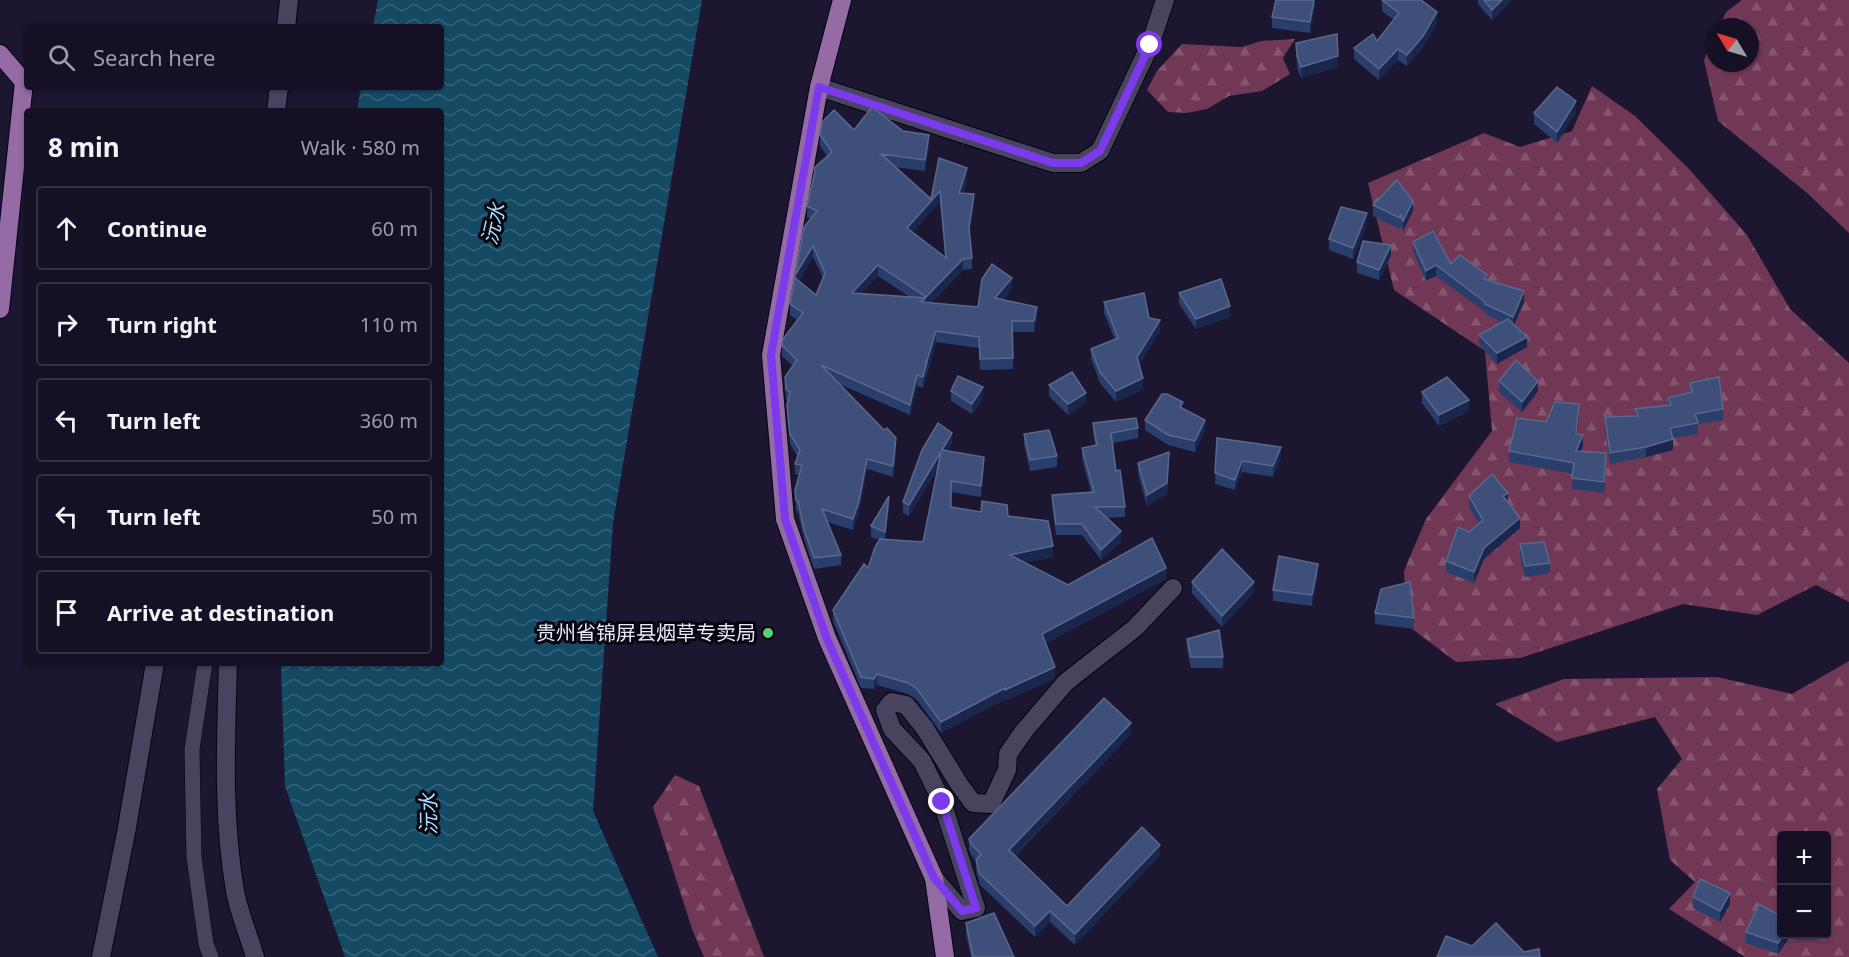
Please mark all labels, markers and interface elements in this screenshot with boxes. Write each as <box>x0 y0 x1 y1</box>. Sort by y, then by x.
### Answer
north arrow <box>1705 18 1759 72</box>
search box <box>24 24 444 90</box>
route start <box>1136 31 1162 57</box>
icon: search <box>45 41 78 74</box>
text: Search here <box>93 42 215 72</box>
text: 8 min <box>48 129 120 165</box>
text: Walk · 580 m <box>301 134 420 161</box>
water label: 沅水 <box>475 199 512 247</box>
icon: ahead <box>50 212 83 245</box>
text: Continue <box>107 213 207 243</box>
text: 60 m <box>371 215 418 242</box>
icon: right <box>50 308 83 341</box>
text: Turn right <box>107 309 217 339</box>
text: 110 m <box>360 311 418 338</box>
icon: left <box>50 404 83 437</box>
text: Turn left <box>107 405 201 435</box>
text: 360 m <box>360 407 418 434</box>
icon: left <box>50 500 83 533</box>
text: Turn left <box>107 501 201 531</box>
text: 50 m <box>371 503 418 530</box>
icon: arrive <box>50 596 83 629</box>
text: Arrive at destination <box>107 597 334 627</box>
place label: 贵州省锦屏县烟草专卖局 <box>536 619 756 646</box>
marker: 贵州省锦屏县烟草专卖局 <box>761 626 775 640</box>
route end <box>928 788 954 814</box>
water label: 沅水 <box>414 792 442 835</box>
map controls <box>1777 831 1831 939</box>
button: + <box>1777 831 1831 885</box>
button: − <box>1777 885 1831 939</box>

